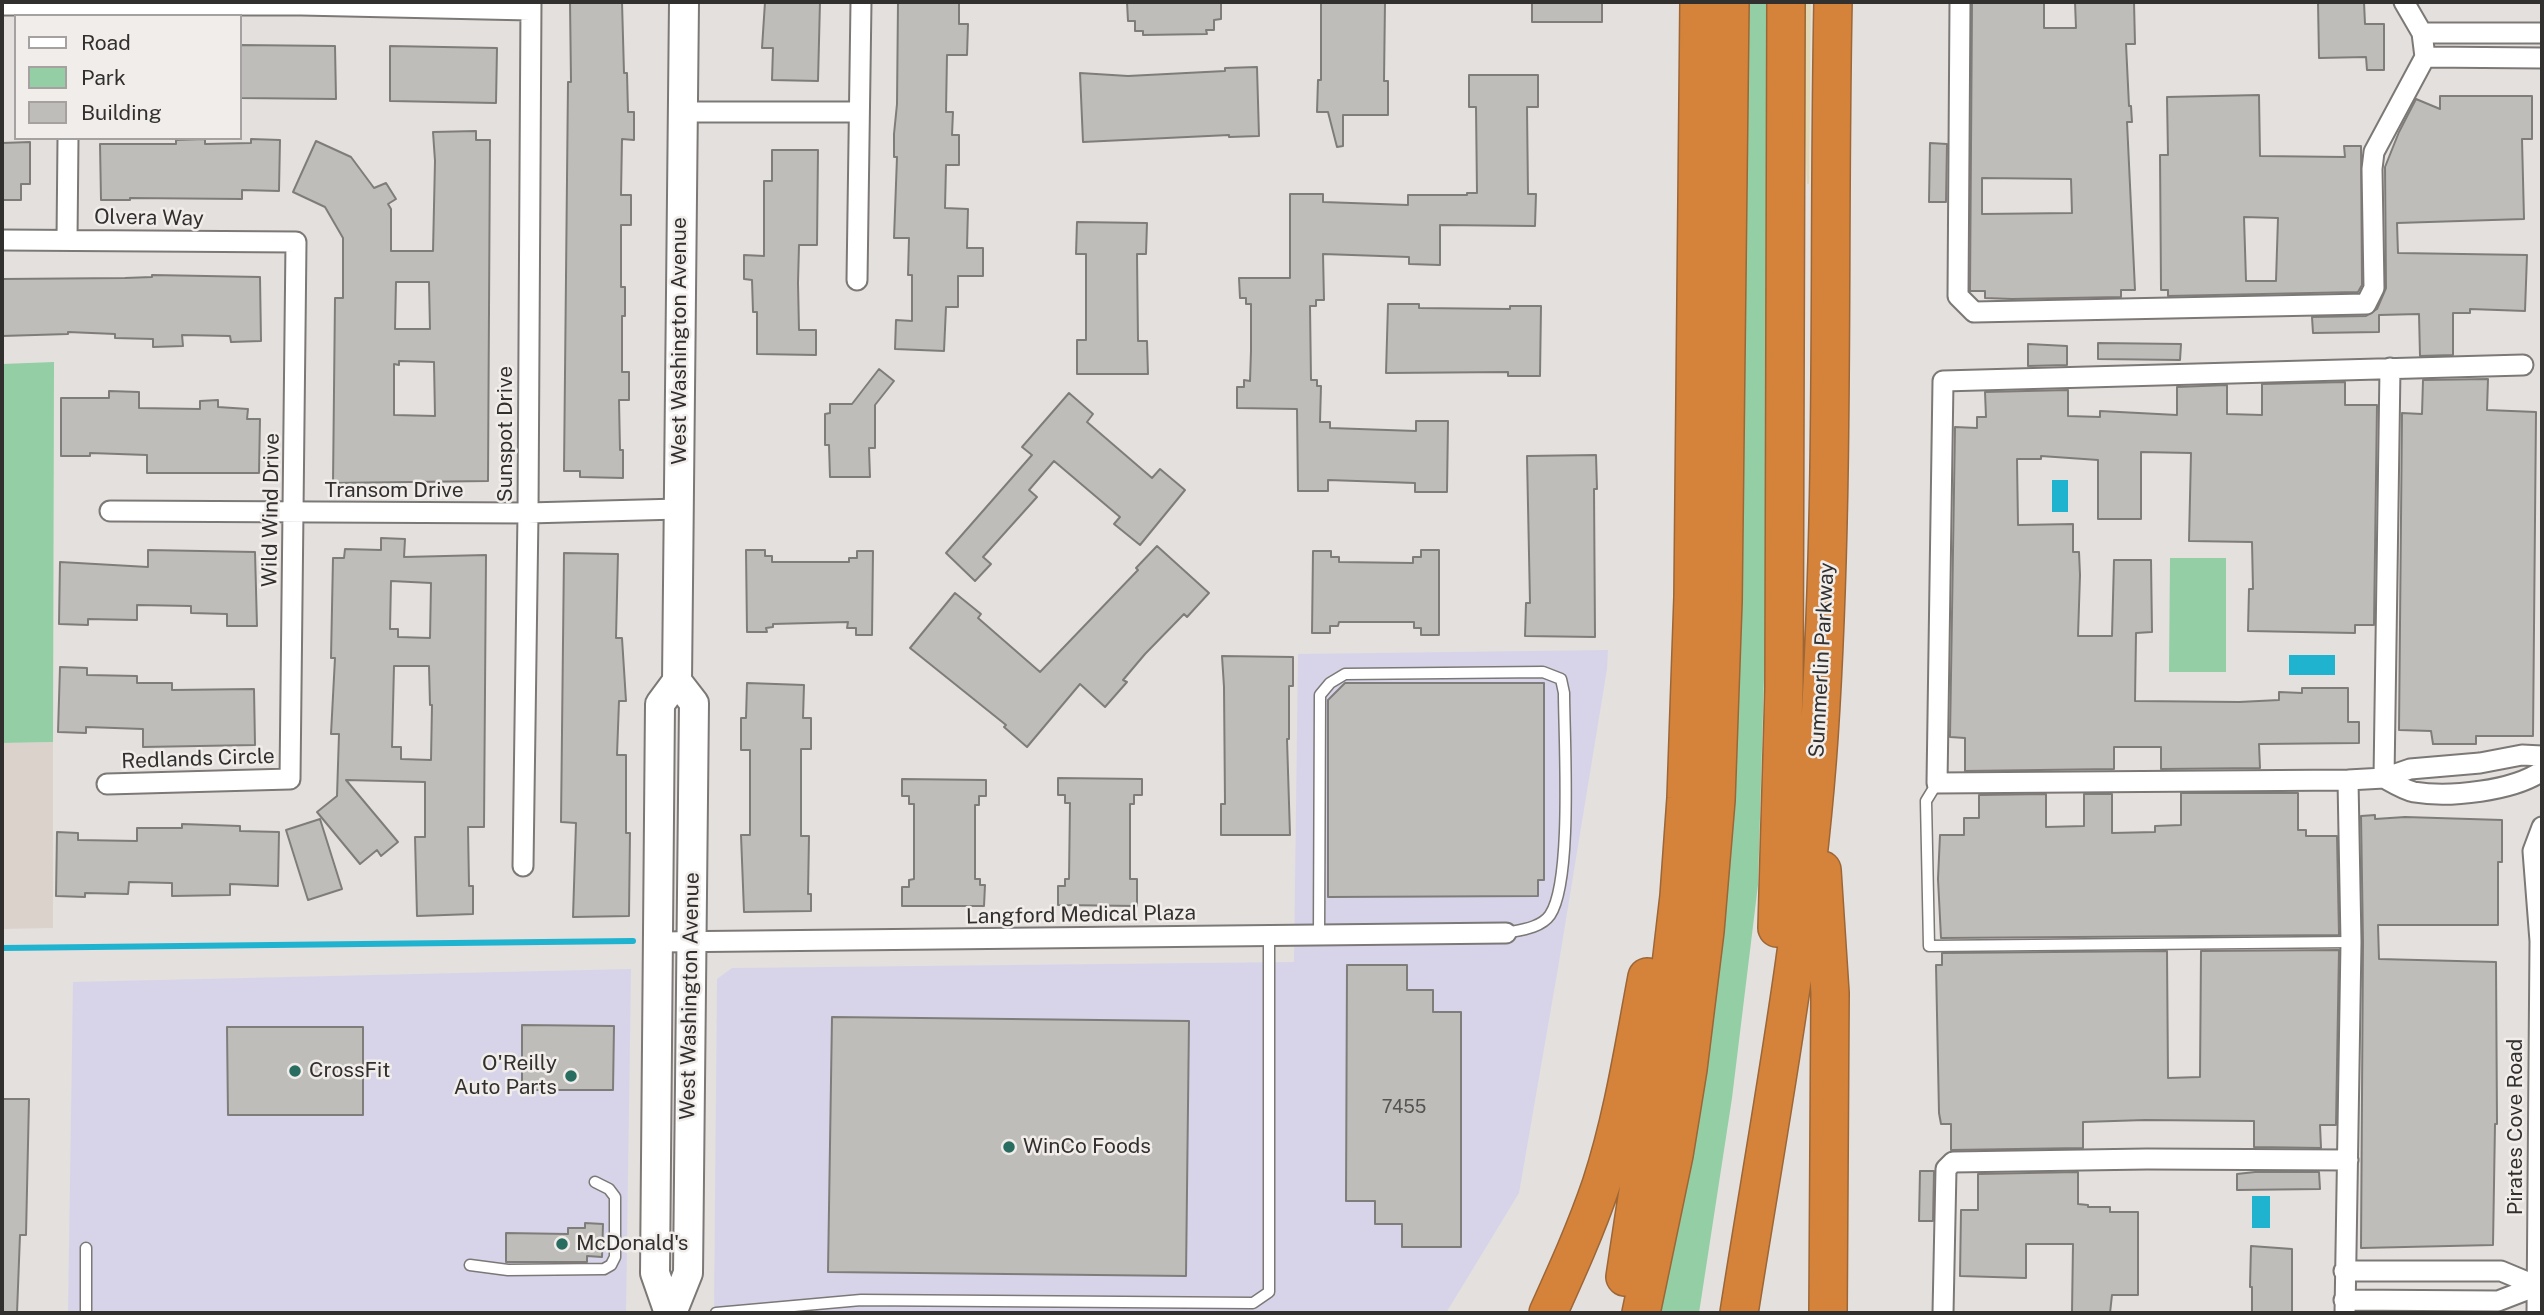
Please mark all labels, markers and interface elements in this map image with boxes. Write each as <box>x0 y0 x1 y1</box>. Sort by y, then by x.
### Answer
legend <box>14 14 242 140</box>
text: Road <box>81 30 131 55</box>
text: Park <box>81 65 126 90</box>
text: Building <box>81 100 162 125</box>
street label: Olvera Way <box>94 204 204 232</box>
street label: West Washington Avenue <box>667 217 693 465</box>
street label: Sunspot Drive <box>493 366 519 502</box>
street label: Wild Wind Drive <box>257 433 285 587</box>
street label: Transom Drive <box>324 478 464 504</box>
street label: Summerlin Parkway <box>1804 562 1840 758</box>
street label: Redlands Circle <box>121 744 275 774</box>
street label: West Washington Avenue <box>675 872 705 1120</box>
street label: Langford Medical Plaza <box>966 900 1196 930</box>
street label: Pirates Cove Road <box>2503 1039 2529 1215</box>
place label: O'Reilly Auto Parts <box>454 1051 557 1101</box>
place label: CrossFit <box>309 1058 390 1084</box>
marker: CrossFit <box>287 1063 303 1079</box>
marker: O'Reilly Auto Parts <box>563 1068 579 1084</box>
house number: 7455 <box>1382 1096 1426 1118</box>
place label: WinCo Foods <box>1023 1134 1151 1160</box>
marker: WinCo Foods <box>1001 1139 1017 1155</box>
place label: McDonald's <box>576 1231 688 1257</box>
marker: McDonald's <box>554 1236 570 1252</box>

